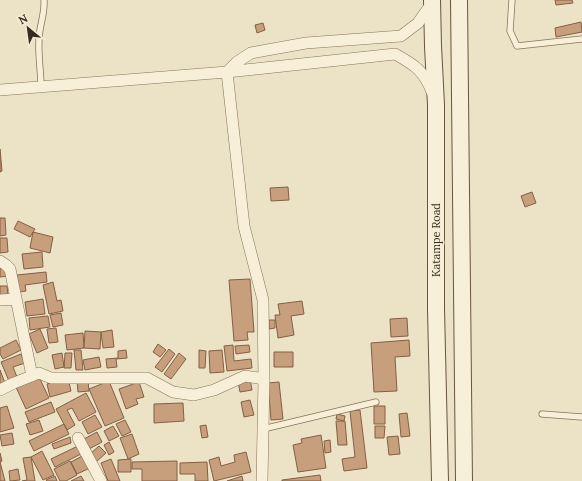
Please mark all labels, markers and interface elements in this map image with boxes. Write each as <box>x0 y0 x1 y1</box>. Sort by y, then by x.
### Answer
north arrow <box>8 8 48 48</box>
text: N <box>16 11 31 27</box>
street label: Katampe Road <box>429 203 443 277</box>

